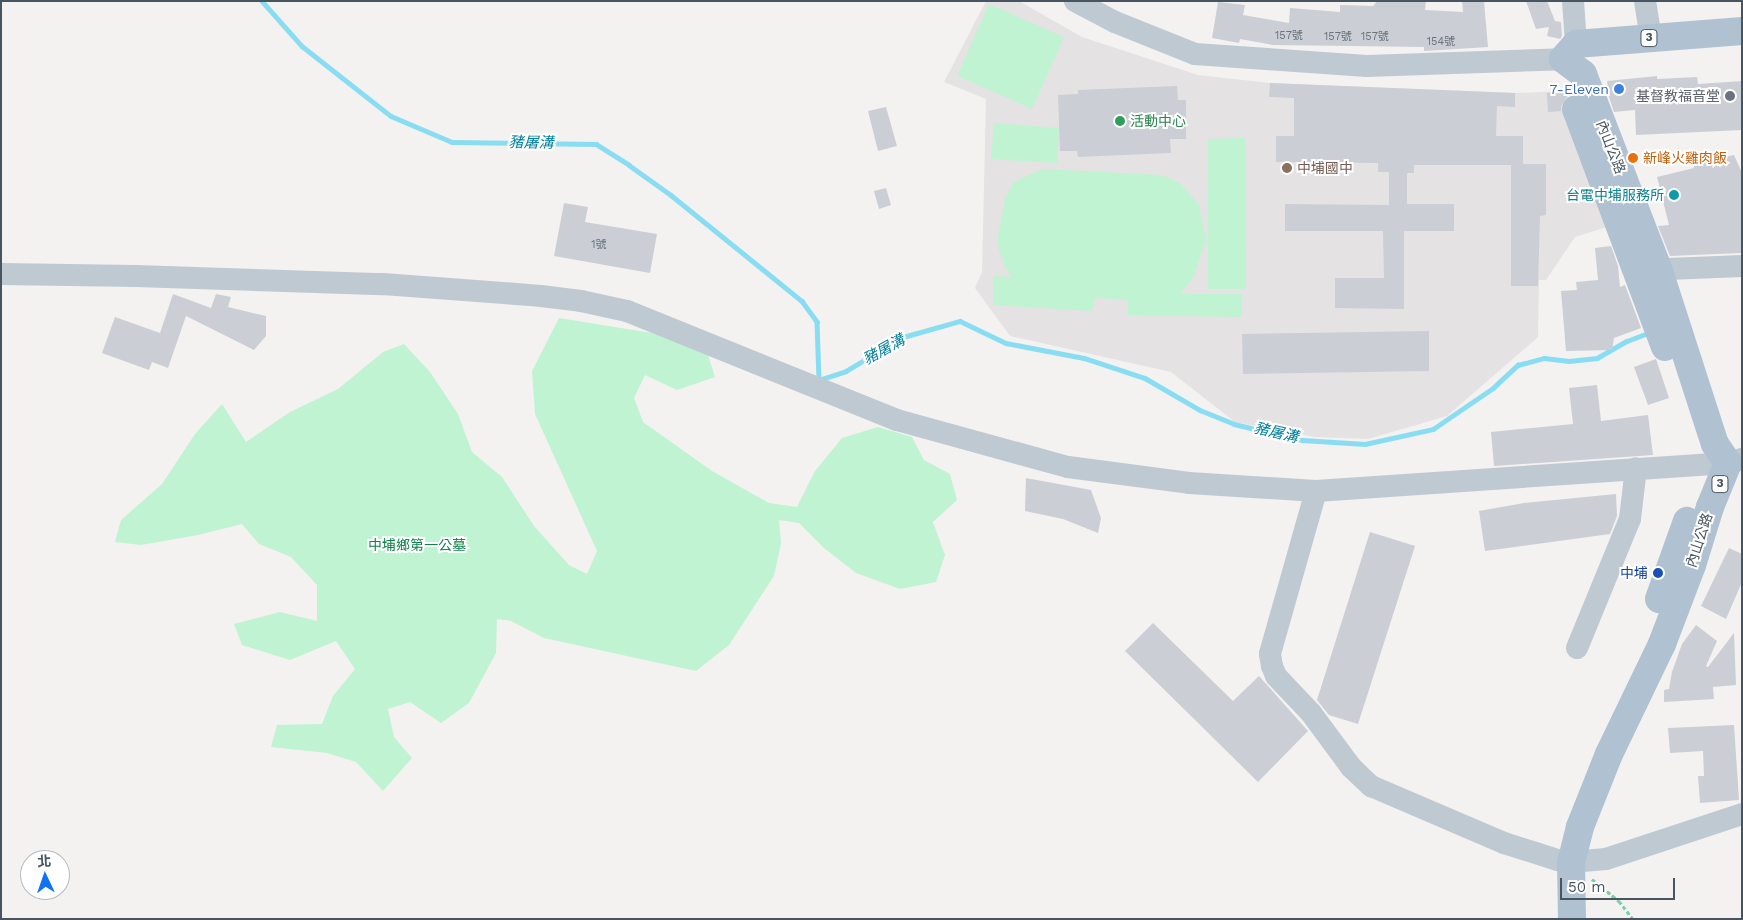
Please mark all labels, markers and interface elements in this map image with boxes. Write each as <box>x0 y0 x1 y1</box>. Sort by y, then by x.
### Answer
road number: 3 <box>1640 28 1658 48</box>
house number: 157號 <box>1275 29 1303 43</box>
house number: 157號 <box>1324 30 1352 44</box>
house number: 157號 <box>1361 30 1389 44</box>
house number: 154號 <box>1427 35 1455 49</box>
place label: 7-Eleven <box>1550 81 1609 97</box>
marker: 7-Eleven <box>1613 83 1625 95</box>
place label: 基督教福音堂 <box>1636 88 1720 104</box>
marker: 基督教福音堂 <box>1724 90 1736 102</box>
place label: 活動中心 <box>1130 113 1186 129</box>
marker: 活動中心 <box>1114 115 1126 127</box>
street label: 內山公路 <box>1593 118 1629 176</box>
water label: 豬屠溝 <box>508 134 554 152</box>
place label: 新峰火雞肉飯 <box>1643 150 1727 166</box>
marker: 新峰火雞肉飯 <box>1627 152 1639 164</box>
place label: 中埔國中 <box>1297 160 1353 176</box>
marker: 中埔國中 <box>1281 162 1293 174</box>
place label: 台電中埔服務所 <box>1566 187 1664 203</box>
marker: 台電中埔服務所 <box>1668 189 1680 201</box>
house number: 1號 <box>591 238 607 252</box>
water label: 豬屠溝 <box>860 331 908 369</box>
water label: 豬屠溝 <box>1252 419 1300 447</box>
road number: 3 <box>1711 474 1729 494</box>
street label: 內山公路 <box>1682 511 1716 569</box>
park label: 中埔鄉第一公墓 <box>368 537 466 553</box>
place label: 中埔 <box>1620 565 1648 581</box>
marker: 中埔 <box>1652 567 1664 579</box>
north arrow <box>20 850 70 900</box>
text: 北 <box>37 853 52 869</box>
scale bar <box>1563 868 1678 900</box>
text: 50 m <box>1568 878 1605 896</box>

